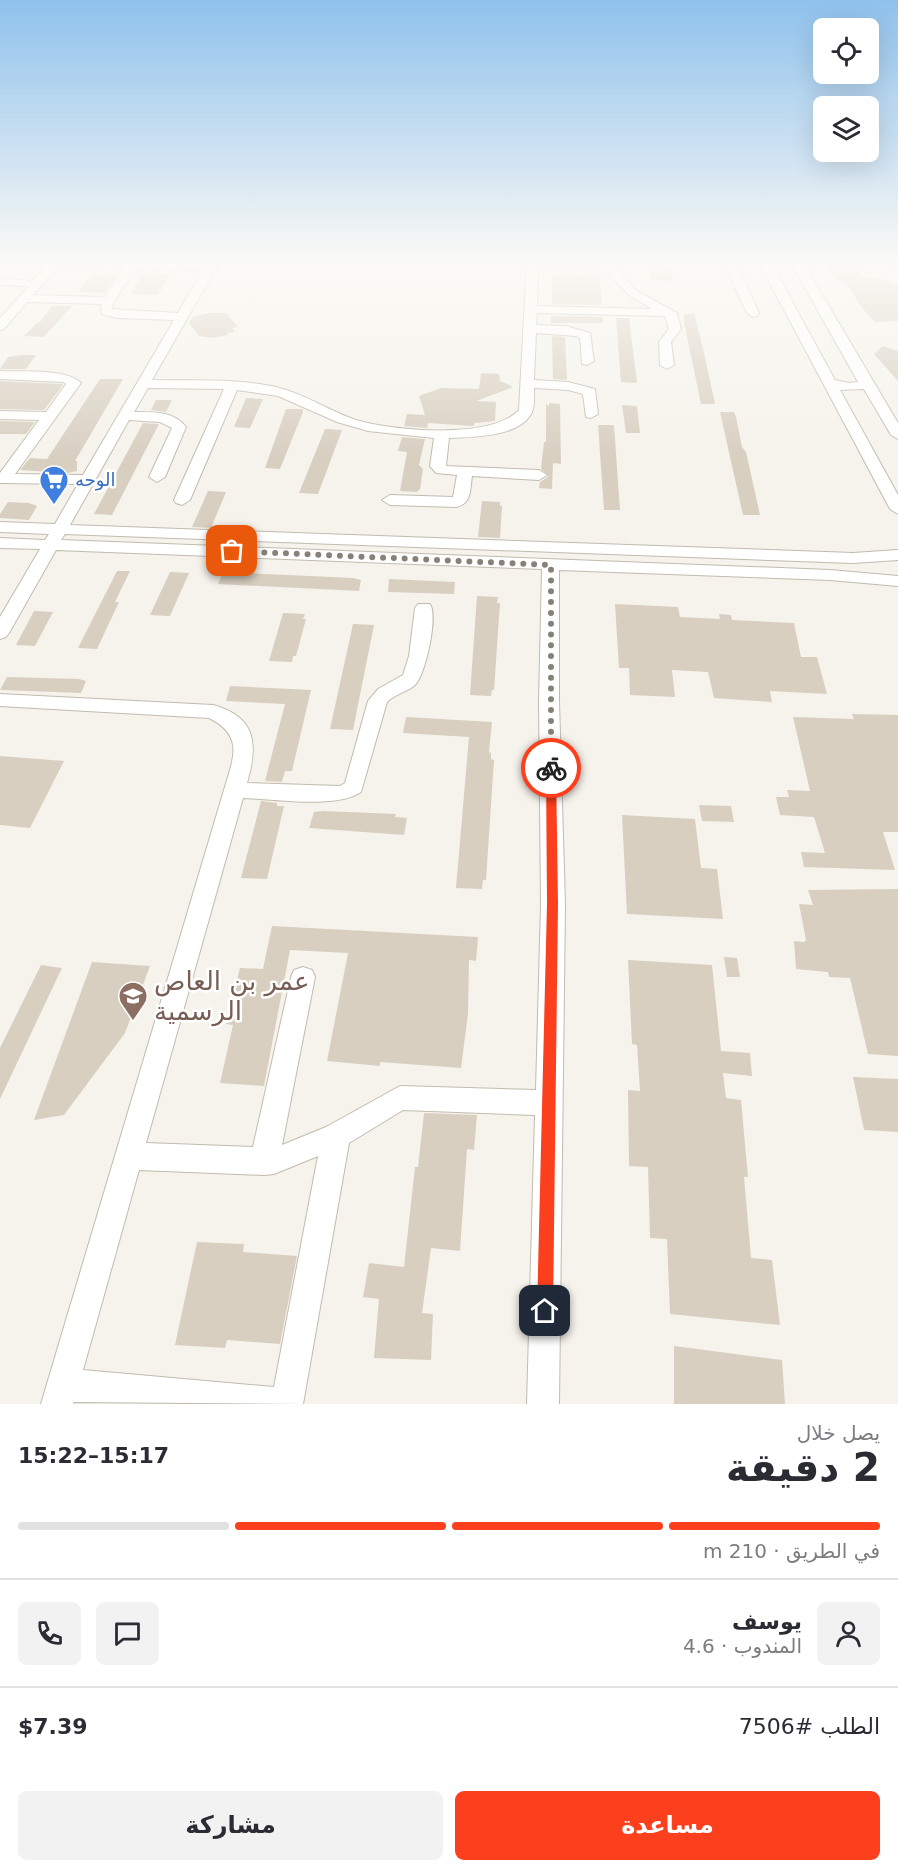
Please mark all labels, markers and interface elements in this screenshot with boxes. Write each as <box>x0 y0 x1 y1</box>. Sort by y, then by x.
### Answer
map controls <box>813 18 879 162</box>
button: locate <box>813 18 879 84</box>
button: layers <box>813 96 879 162</box>
supermarket icon: الوحه <box>38 464 70 506</box>
place label: الوحه <box>75 469 116 491</box>
pin <box>206 525 257 576</box>
icon: bag <box>215 534 248 567</box>
courier <box>521 738 581 798</box>
icon: bike <box>535 752 568 785</box>
place label: عمر بن العاص الرسمية <box>154 966 310 1027</box>
school or university icon: عمر بن العاص الرسمية <box>117 980 149 1022</box>
pin <box>519 1285 570 1336</box>
icon: home <box>528 1294 561 1327</box>
text: يصل خلال <box>797 1421 880 1445</box>
text: 15:17–15:22 <box>18 1443 169 1468</box>
text: 2 دقيقة <box>726 1445 880 1490</box>
text: في الطريق · 210 m <box>703 1539 880 1563</box>
button: phone <box>18 1602 81 1665</box>
button: chat <box>96 1602 159 1665</box>
button: person <box>817 1602 880 1665</box>
text: يوسف <box>732 1609 802 1634</box>
text: المندوب · 4.6 <box>683 1634 802 1658</box>
text: $7.39 <box>18 1714 88 1739</box>
text: الطلب #7506 <box>739 1714 880 1739</box>
button: مشاركة <box>18 1791 443 1860</box>
button: مساعدة <box>455 1791 880 1860</box>

